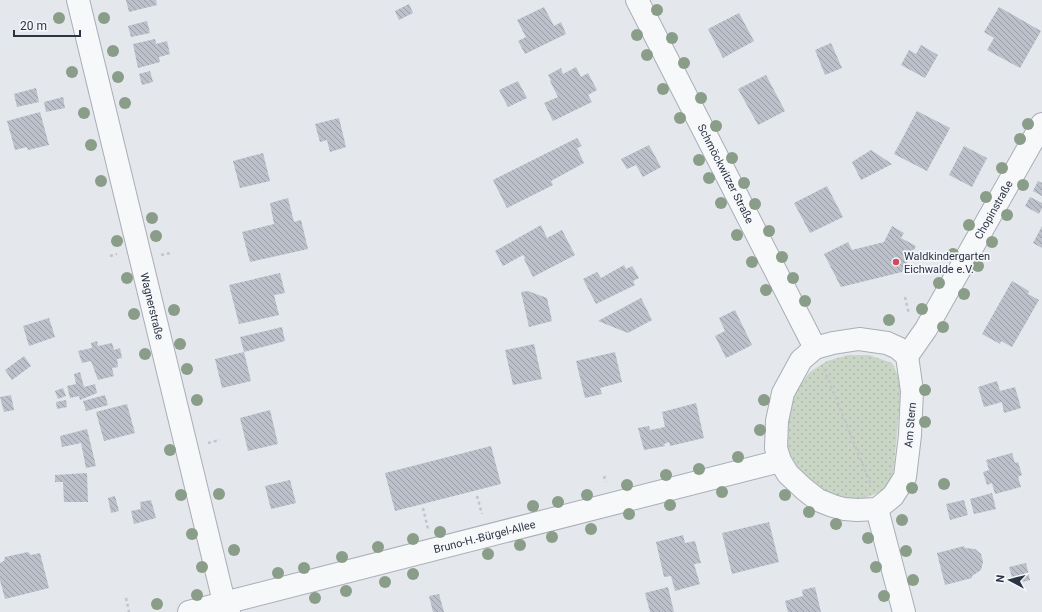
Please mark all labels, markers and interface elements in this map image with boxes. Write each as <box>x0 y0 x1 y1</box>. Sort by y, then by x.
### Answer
scale bar <box>14 12 80 38</box>
text: 20 m <box>20 19 47 33</box>
street label: Schmöckwitzer Straße <box>695 122 756 226</box>
street label: Chopinstraße <box>972 178 1016 242</box>
place label: Waldkindergarten Eichwalde e.V. <box>904 250 990 276</box>
marker: Waldkindergarten Eichwalde e.V. <box>891 257 901 267</box>
street label: Wagnerstraße <box>137 271 166 341</box>
street label: Am Stern <box>902 402 919 448</box>
street label: Bruno-H.-Bürgel-Allee <box>432 518 537 556</box>
north arrow <box>990 560 1030 600</box>
text: N <box>994 574 1008 583</box>

